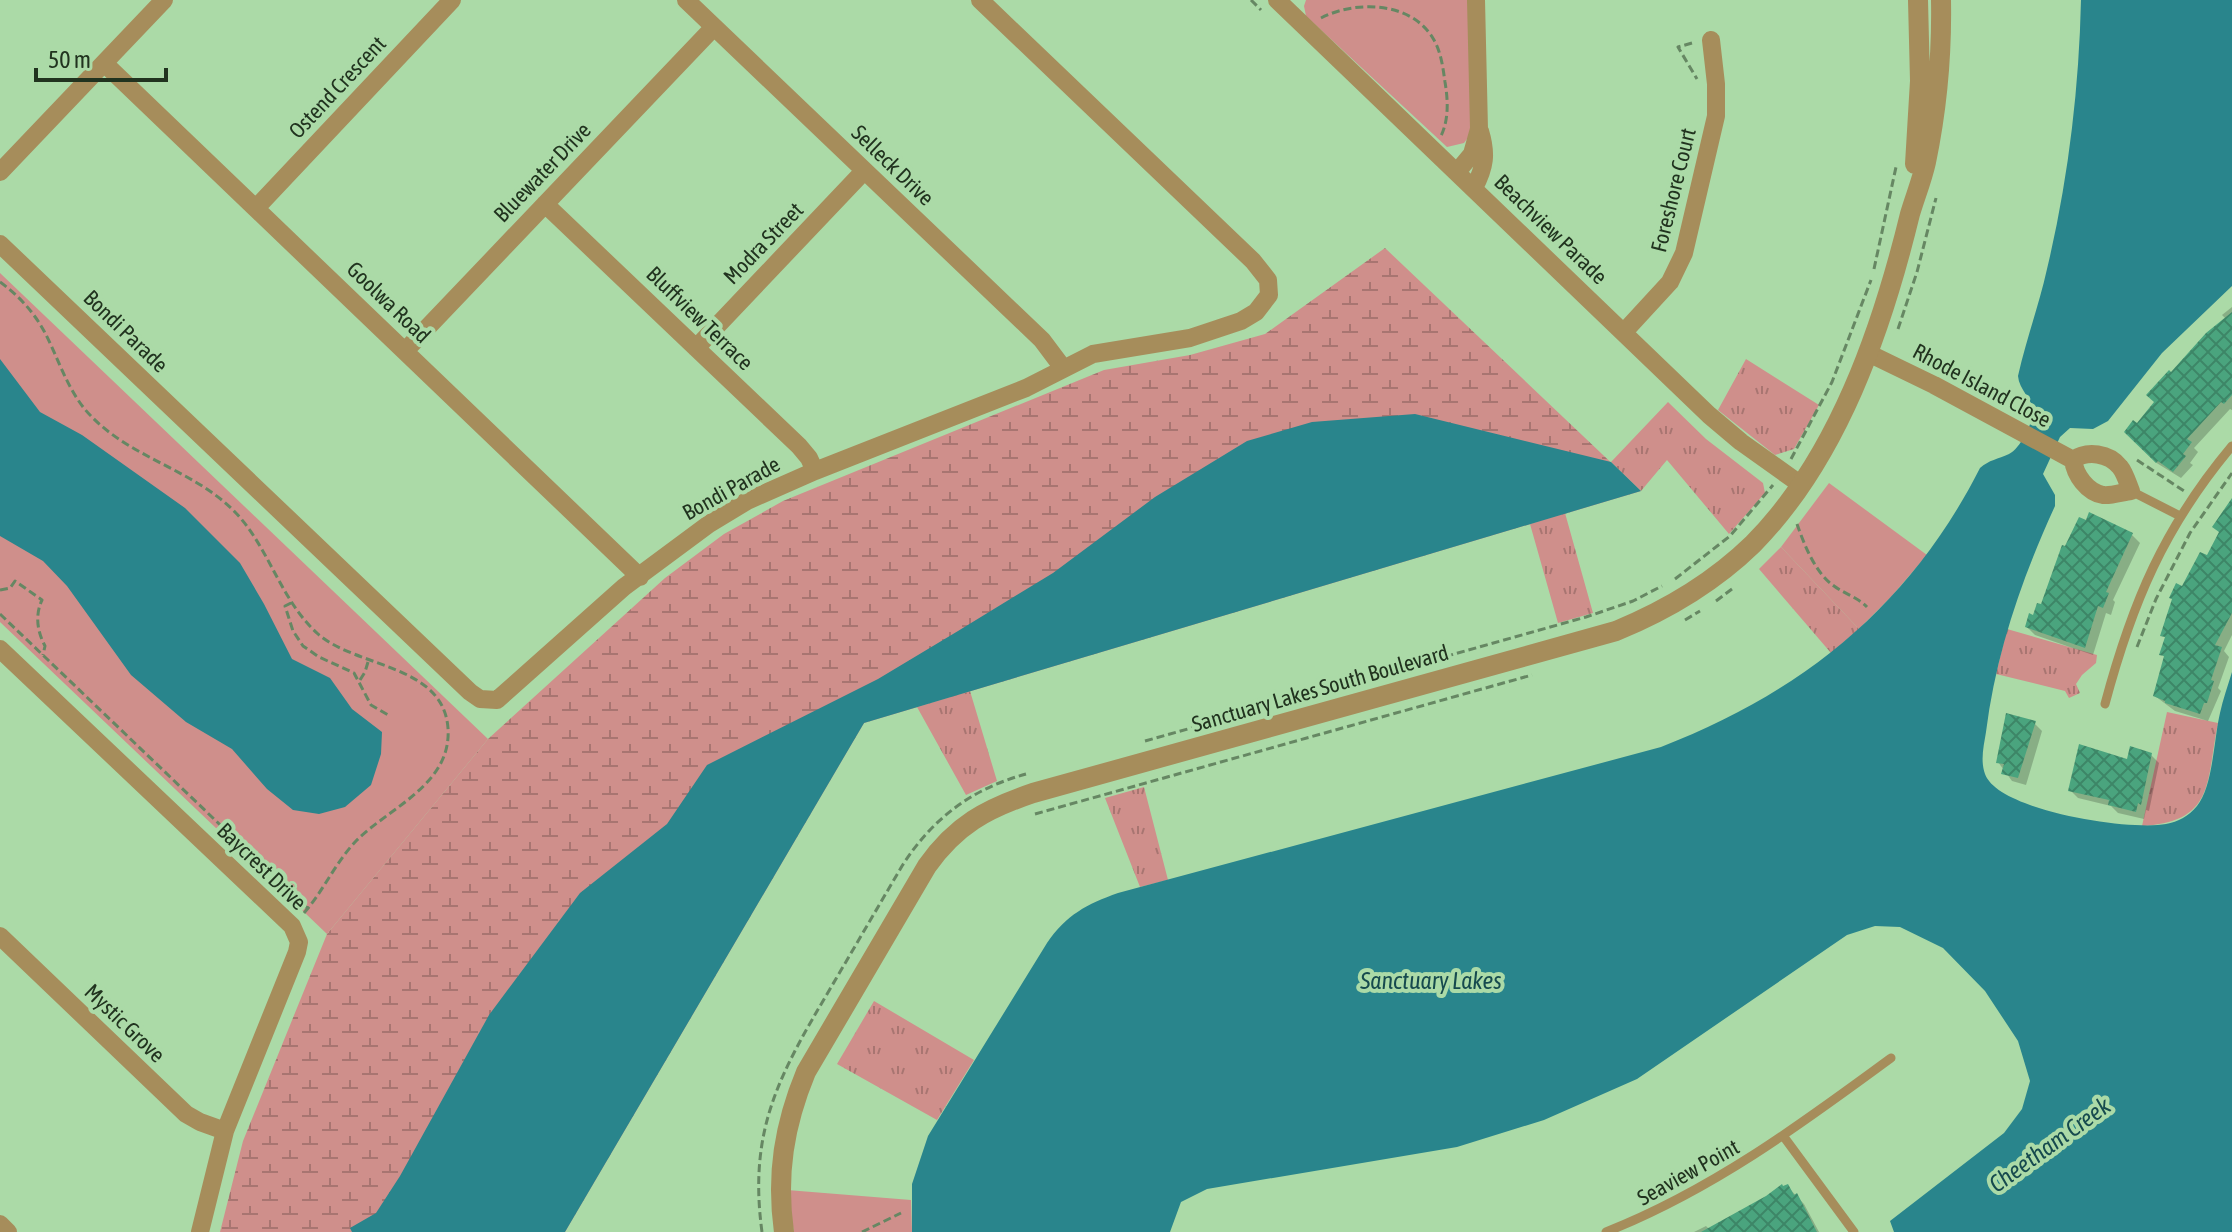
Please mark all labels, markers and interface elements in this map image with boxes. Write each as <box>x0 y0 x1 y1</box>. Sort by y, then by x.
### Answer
street label: Ostend Crescent <box>283 31 391 143</box>
scale bar <box>36 32 166 82</box>
text: 50 m <box>48 46 91 73</box>
street label: Bluewater Drive <box>488 117 596 227</box>
street label: Selleck Drive <box>847 119 939 211</box>
street label: Foreshore Court <box>1645 125 1701 255</box>
street label: Beachview Parade <box>1489 169 1613 289</box>
street label: Modra Street <box>718 197 808 289</box>
street label: Goolwa Road <box>342 256 436 348</box>
street label: Bluffview Terrace <box>641 261 759 375</box>
street label: Bondi Parade <box>78 284 174 378</box>
street label: Rhode Island Close <box>1909 338 2055 432</box>
street label: Bondi Parade <box>678 451 784 525</box>
street label: Sanctuary Lakes South Boulevard <box>1189 639 1451 737</box>
street label: Baycrest Drive <box>212 817 312 915</box>
water label: Sanctuary Lakes <box>1359 967 1502 994</box>
street label: Mystic Grove <box>80 978 170 1068</box>
water label: Cheetham Creek <box>1984 1091 2116 1198</box>
street label: Seaview Point <box>1633 1133 1743 1211</box>

